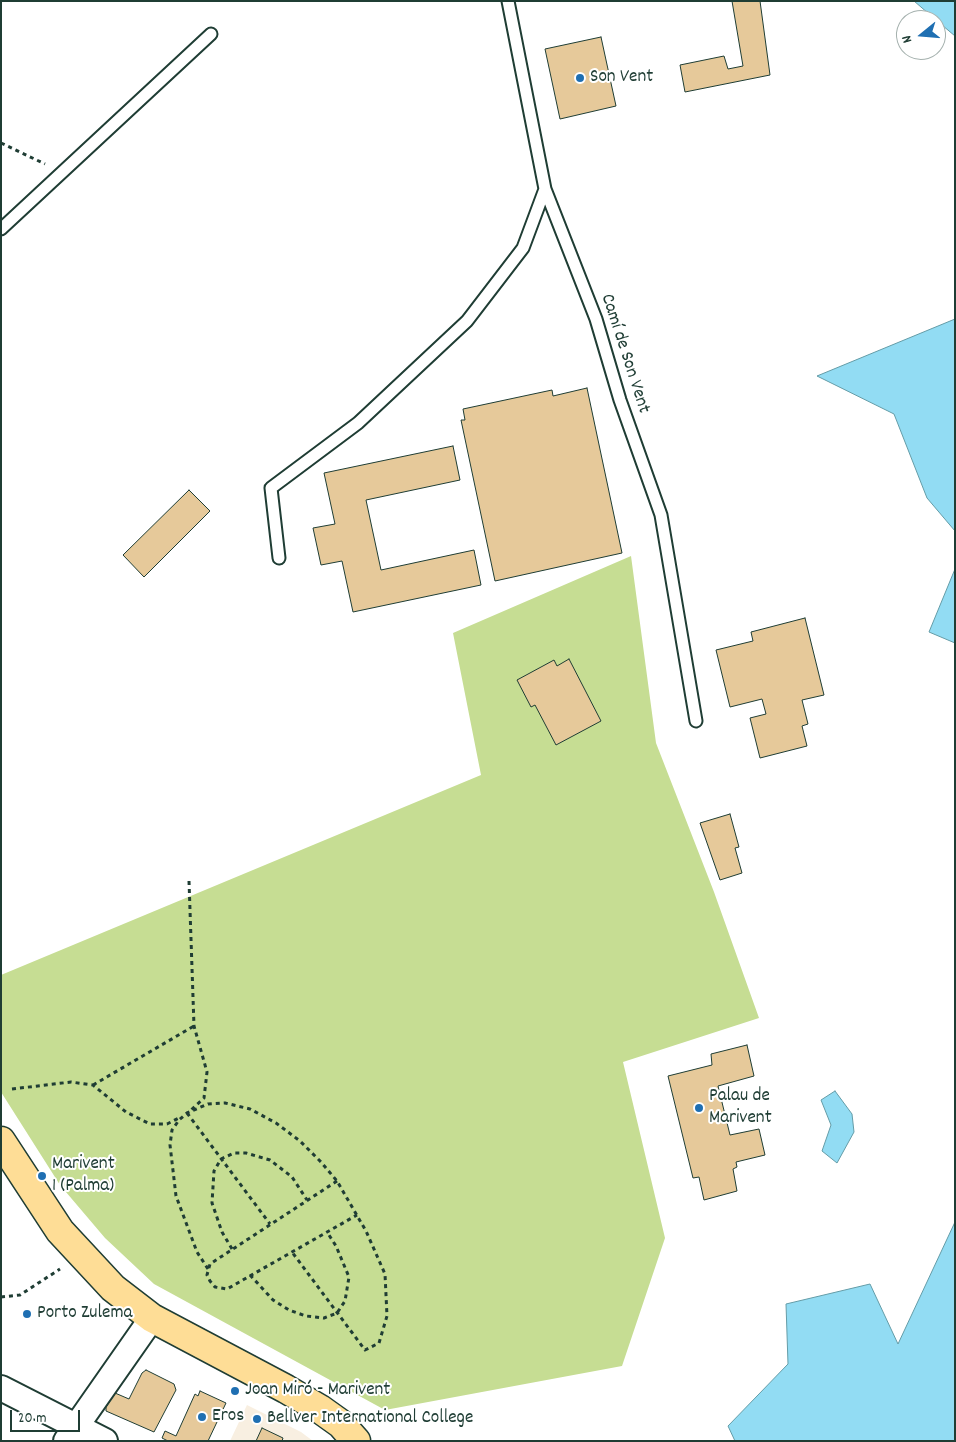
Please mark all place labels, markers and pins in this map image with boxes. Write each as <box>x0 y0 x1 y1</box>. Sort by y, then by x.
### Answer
place label: Son Vent <box>590 67 653 89</box>
marker: Son Vent <box>574 72 586 84</box>
place label: Palau de Marivent <box>709 1086 772 1130</box>
marker: Palau de Marivent <box>693 1102 705 1114</box>
place label: Marivent 1 (Palma) <box>52 1154 115 1198</box>
marker: Marivent 1 (Palma) <box>36 1170 48 1182</box>
place label: Porto Zulema <box>37 1303 132 1325</box>
marker: Porto Zulema <box>21 1308 33 1320</box>
place label: Joan Miró - Marivent <box>245 1380 390 1402</box>
marker: Joan Miró - Marivent <box>229 1385 241 1397</box>
place label: Eros <box>212 1406 244 1428</box>
place label: Bellver International College <box>267 1408 473 1430</box>
marker: Eros <box>196 1411 208 1423</box>
marker: Bellver International College <box>251 1413 263 1425</box>

